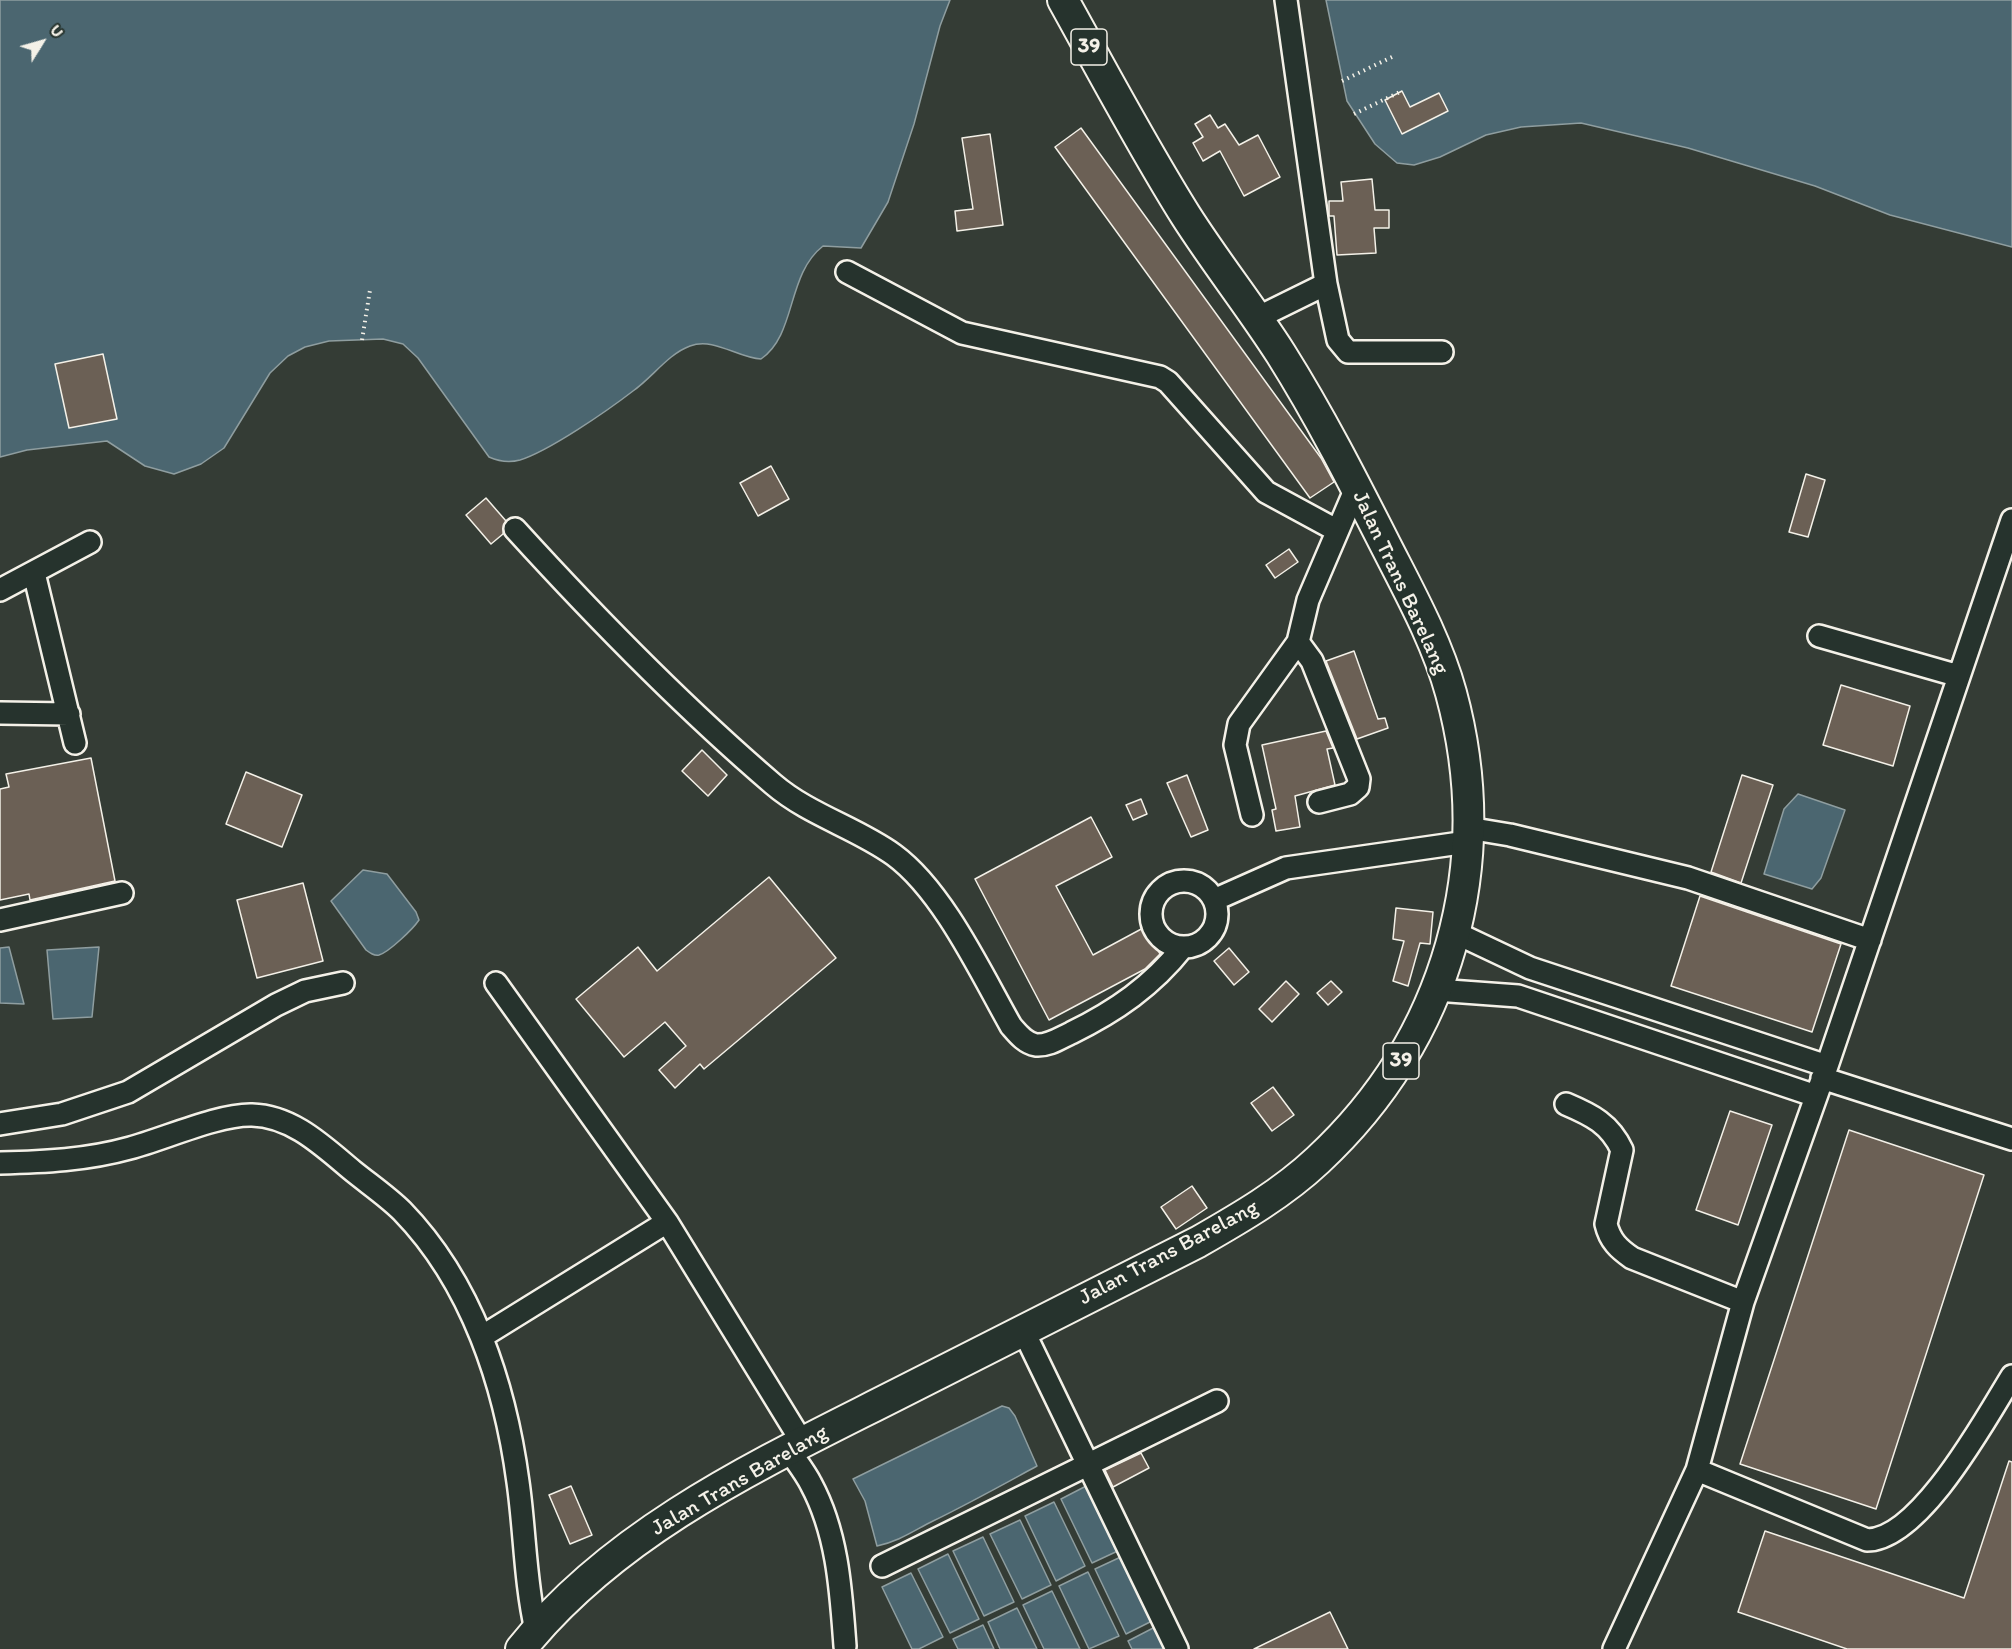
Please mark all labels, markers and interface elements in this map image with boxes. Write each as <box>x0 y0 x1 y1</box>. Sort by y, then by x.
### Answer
north arrow <box>12 12 72 72</box>
text: U <box>46 21 68 41</box>
road number: 39 <box>1071 29 1107 65</box>
street label: Jalan Trans Barelang <box>1346 487 1454 679</box>
road number: 39 <box>1383 1043 1419 1079</box>
street label: Jalan Trans Barelang <box>1075 1195 1263 1311</box>
street label: Jalan Trans Barelang <box>647 1420 833 1542</box>

